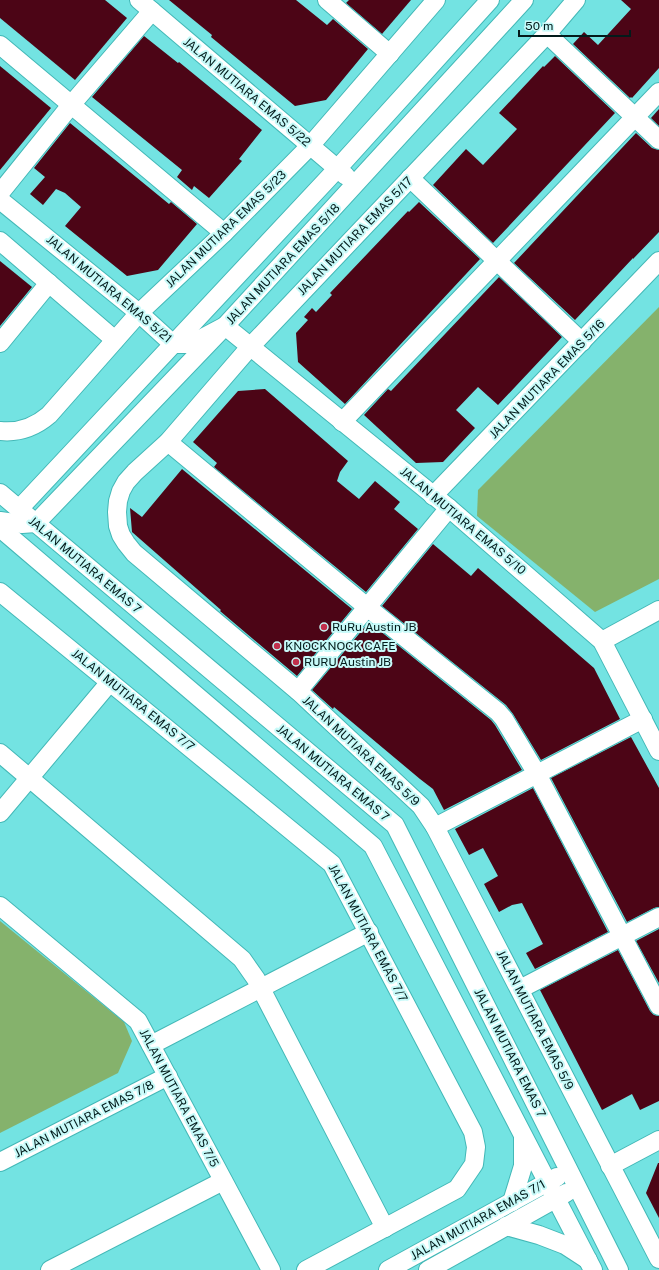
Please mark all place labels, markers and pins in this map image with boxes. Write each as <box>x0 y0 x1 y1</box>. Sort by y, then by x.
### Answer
place label: RuRu Austin JB <box>332 620 416 634</box>
marker: RuRu Austin JB <box>319 622 329 632</box>
place label: KNOCKNOCK CAFE <box>285 639 396 653</box>
marker: KNOCKNOCK CAFE <box>272 641 282 651</box>
place label: RURU Austin JB <box>304 655 391 669</box>
marker: RURU Austin JB <box>291 657 301 667</box>

